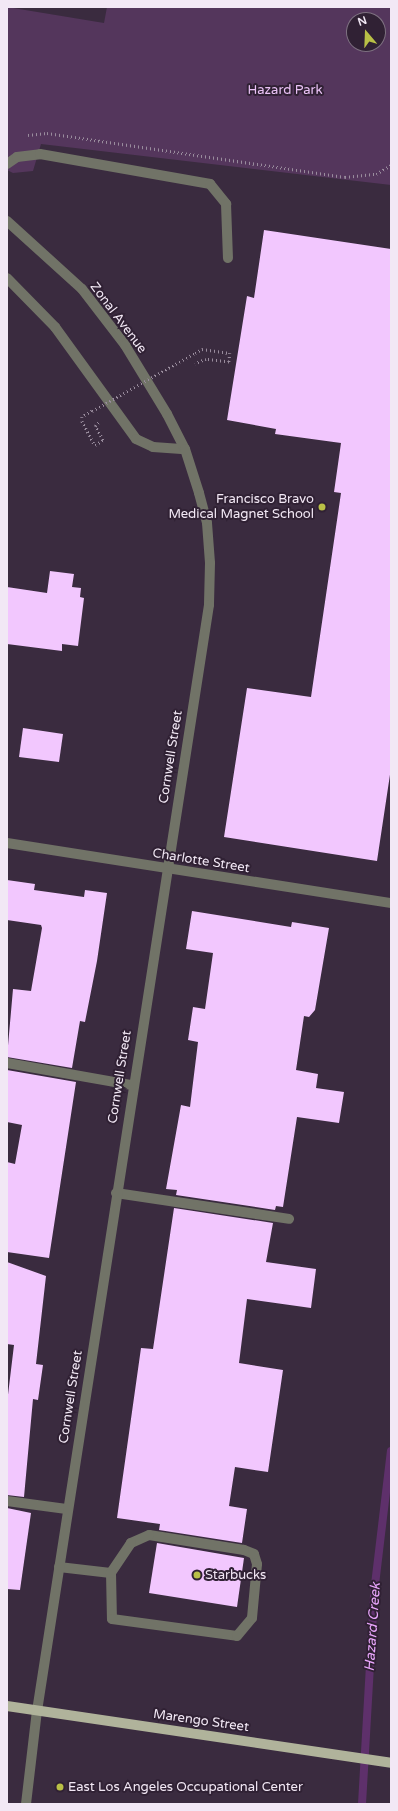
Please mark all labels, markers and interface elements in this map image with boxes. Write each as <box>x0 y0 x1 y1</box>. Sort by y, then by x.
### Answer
north arrow <box>346 12 386 52</box>
text: N <box>356 14 369 29</box>
park label: Hazard Park <box>247 82 323 98</box>
street label: Zonal Avenue <box>86 280 150 356</box>
place label: Francisco Bravo Medical Magnet School <box>168 492 314 523</box>
marker: Francisco Bravo Medical Magnet School <box>317 502 327 512</box>
street label: Cornwell Street <box>156 709 186 805</box>
street label: Charlotte Street <box>151 846 251 876</box>
street label: Cornwell Street <box>105 1029 135 1125</box>
street label: Cornwell Street <box>56 1349 86 1445</box>
place label: Starbucks <box>205 1567 266 1583</box>
marker: Starbucks <box>192 1570 202 1580</box>
water label: Hazard Creek <box>362 1582 384 1672</box>
street label: Marengo Street <box>152 1707 250 1735</box>
place label: East Los Angeles Occupational Center <box>68 1779 303 1795</box>
marker: East Los Angeles Occupational Center <box>55 1782 65 1792</box>

